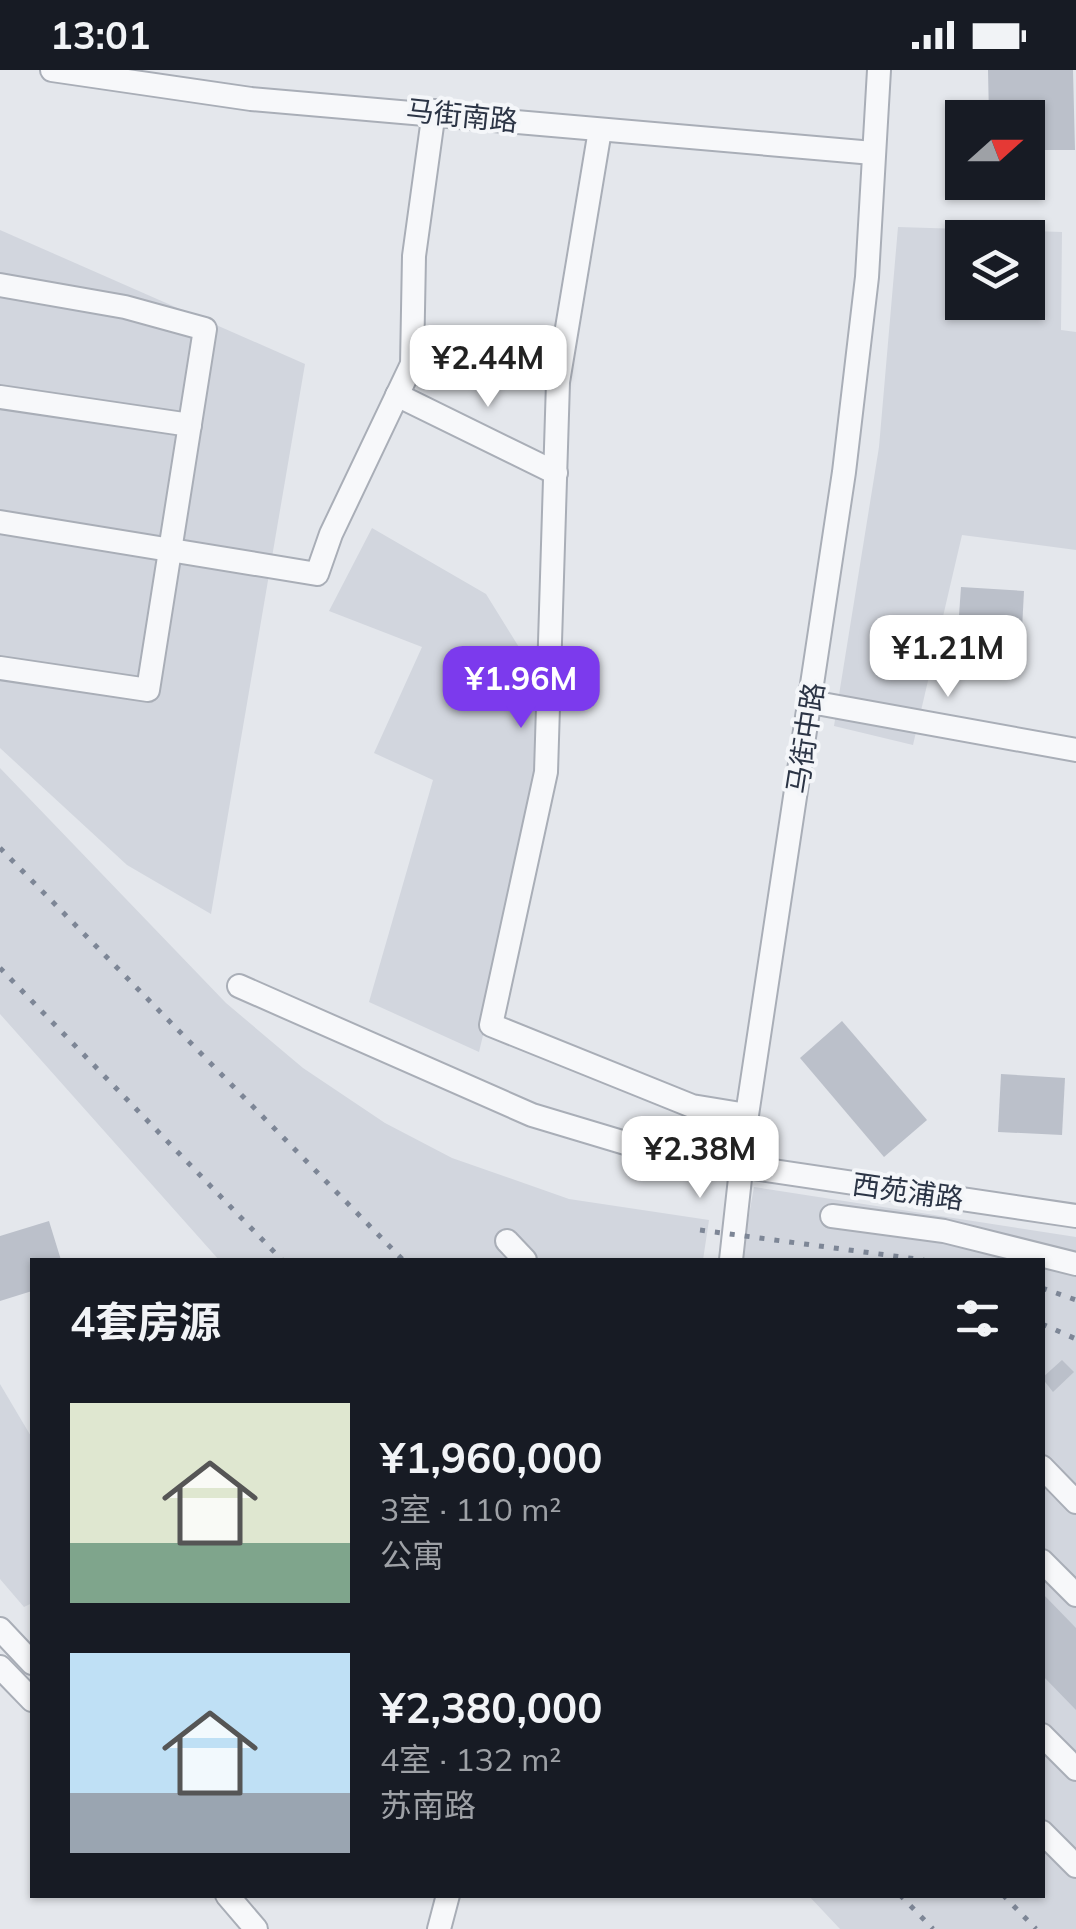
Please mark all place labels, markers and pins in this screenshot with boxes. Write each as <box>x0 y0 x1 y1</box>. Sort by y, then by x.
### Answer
pin: ¥2.44M <box>407 325 569 410</box>
pin: ¥1.21M <box>867 615 1029 700</box>
pin: ¥1.96M <box>440 646 602 731</box>
pin: ¥2.38M <box>619 1116 781 1201</box>

